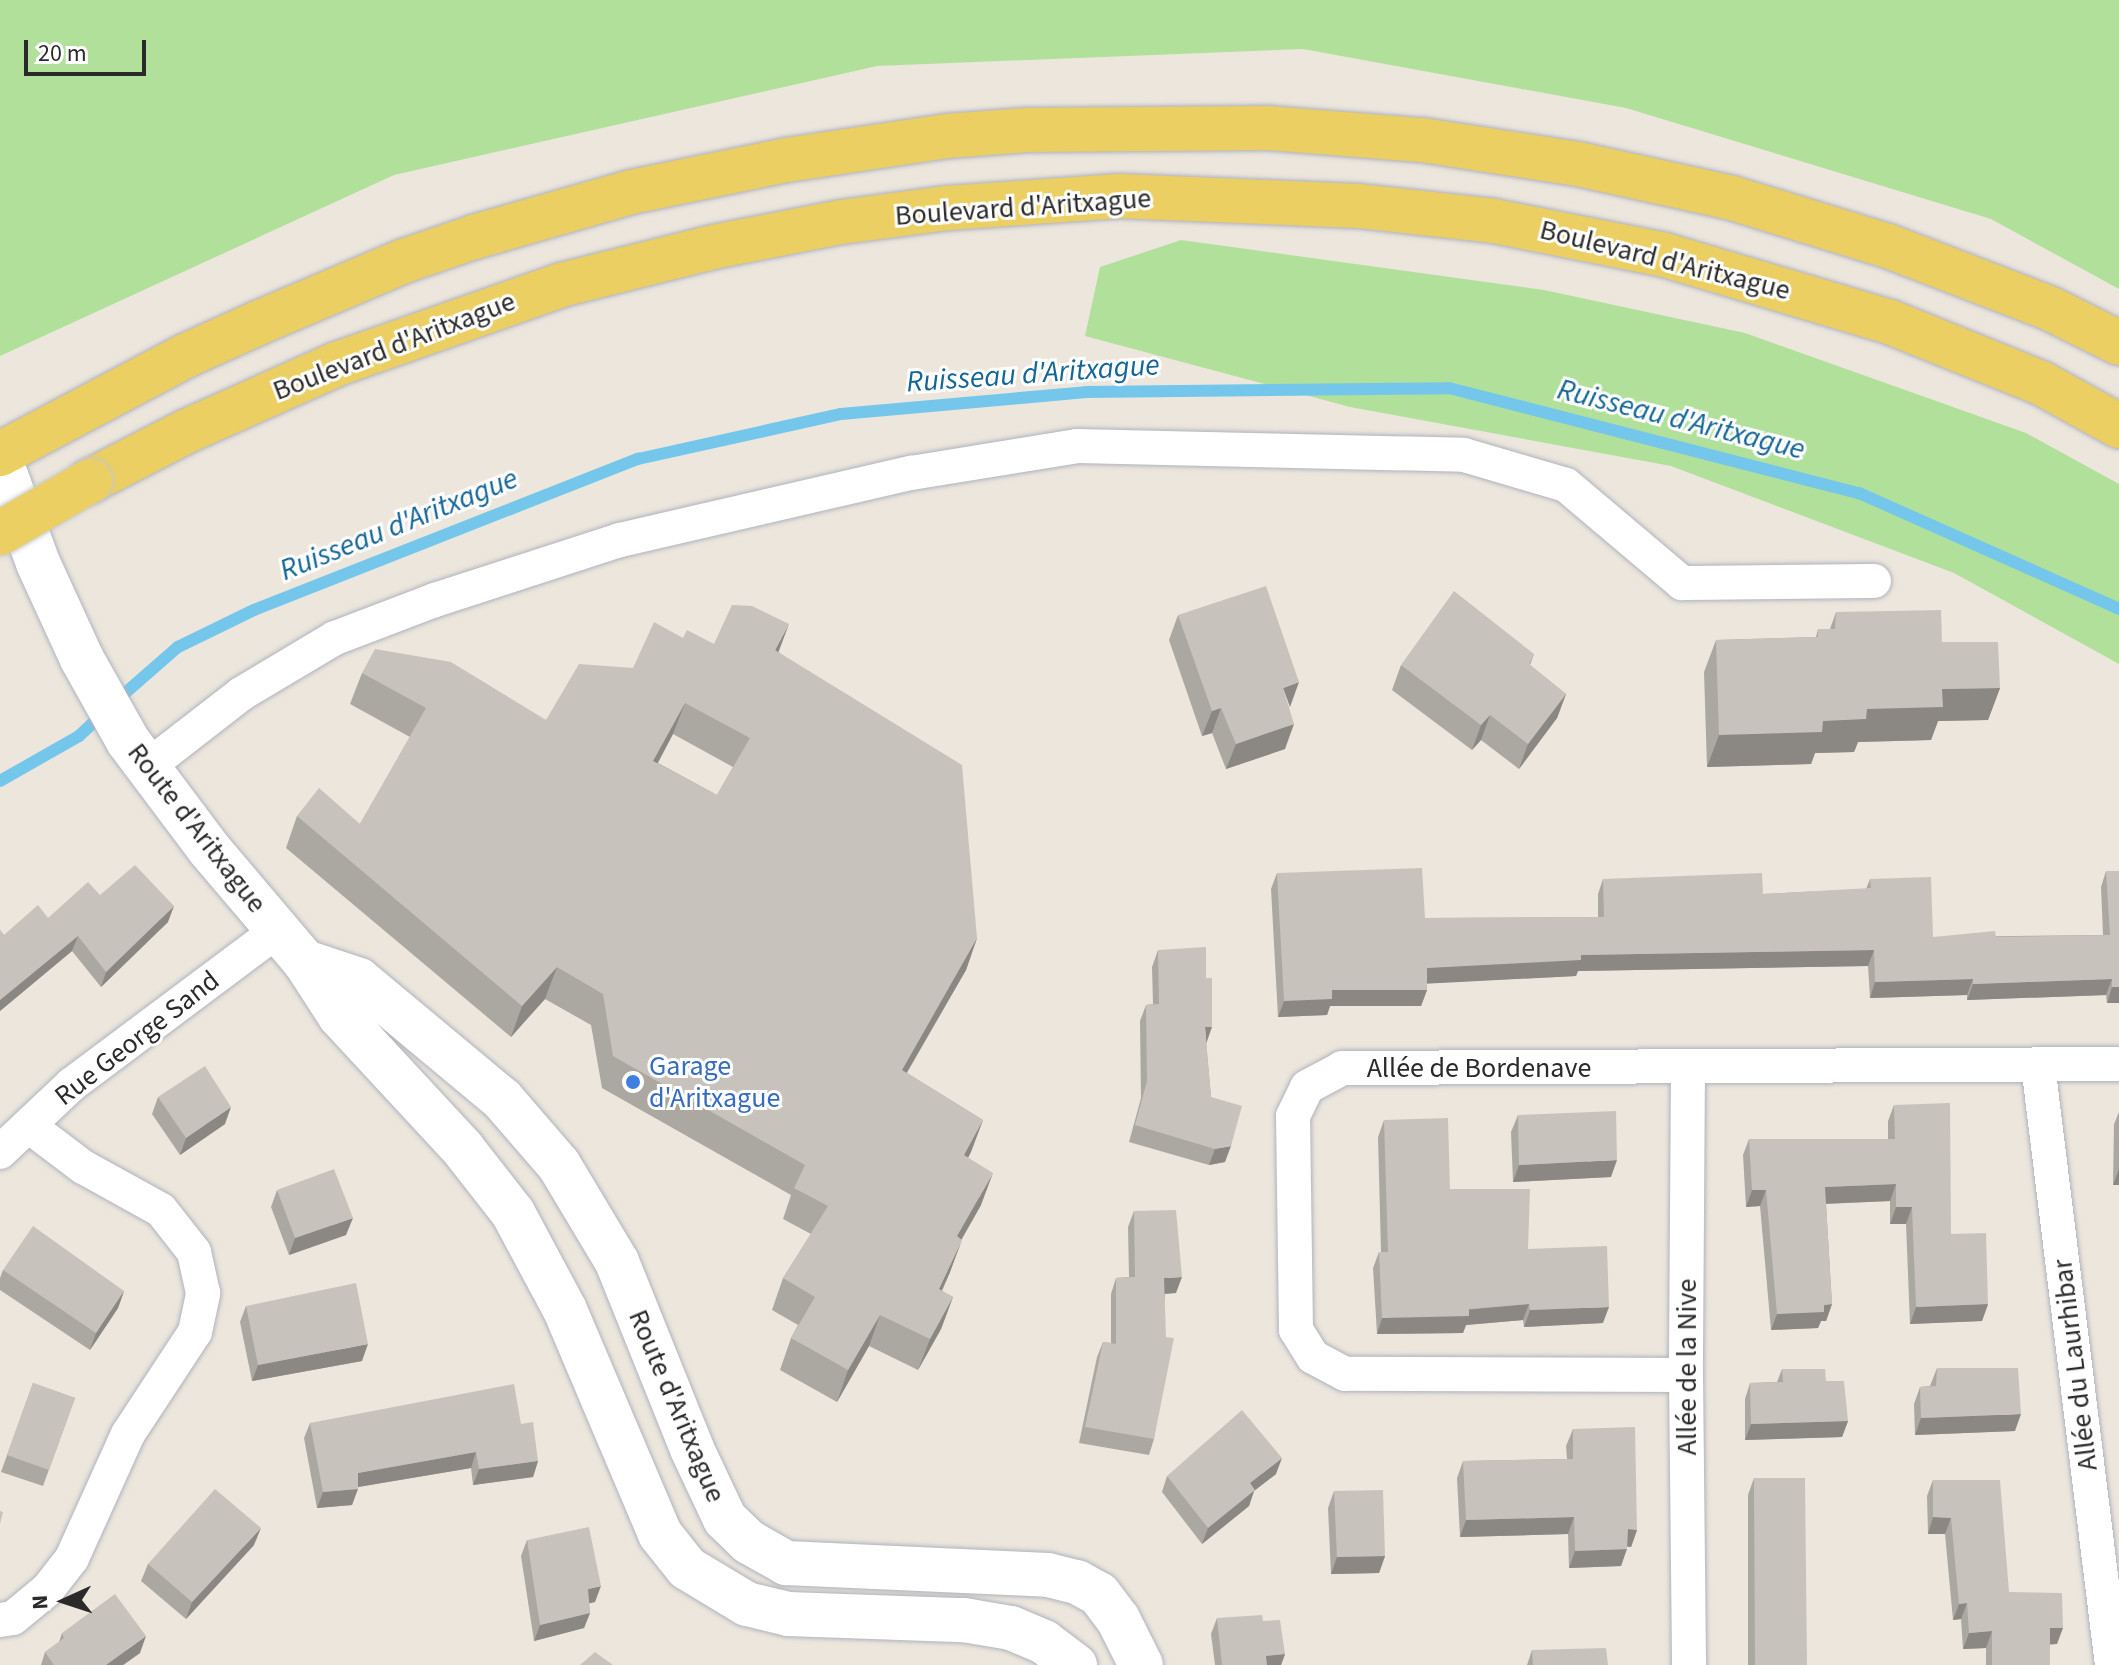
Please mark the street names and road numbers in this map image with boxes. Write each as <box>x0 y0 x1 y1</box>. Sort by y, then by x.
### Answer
street label: Boulevard d'Aritxague <box>894 181 1152 233</box>
street label: Boulevard d'Aritxague <box>1536 213 1794 307</box>
street label: Boulevard d'Aritxague <box>268 284 520 408</box>
street label: Route d'Aritxague <box>120 737 274 919</box>
street label: Rue George Sand <box>48 963 226 1113</box>
street label: Allée de Bordenave <box>1367 1051 1591 1085</box>
street label: Allée du Laurhibar <box>2045 1257 2105 1473</box>
street label: Allée de la Nive <box>1670 1279 1704 1455</box>
street label: Route d'Aritxague <box>621 1305 733 1507</box>

